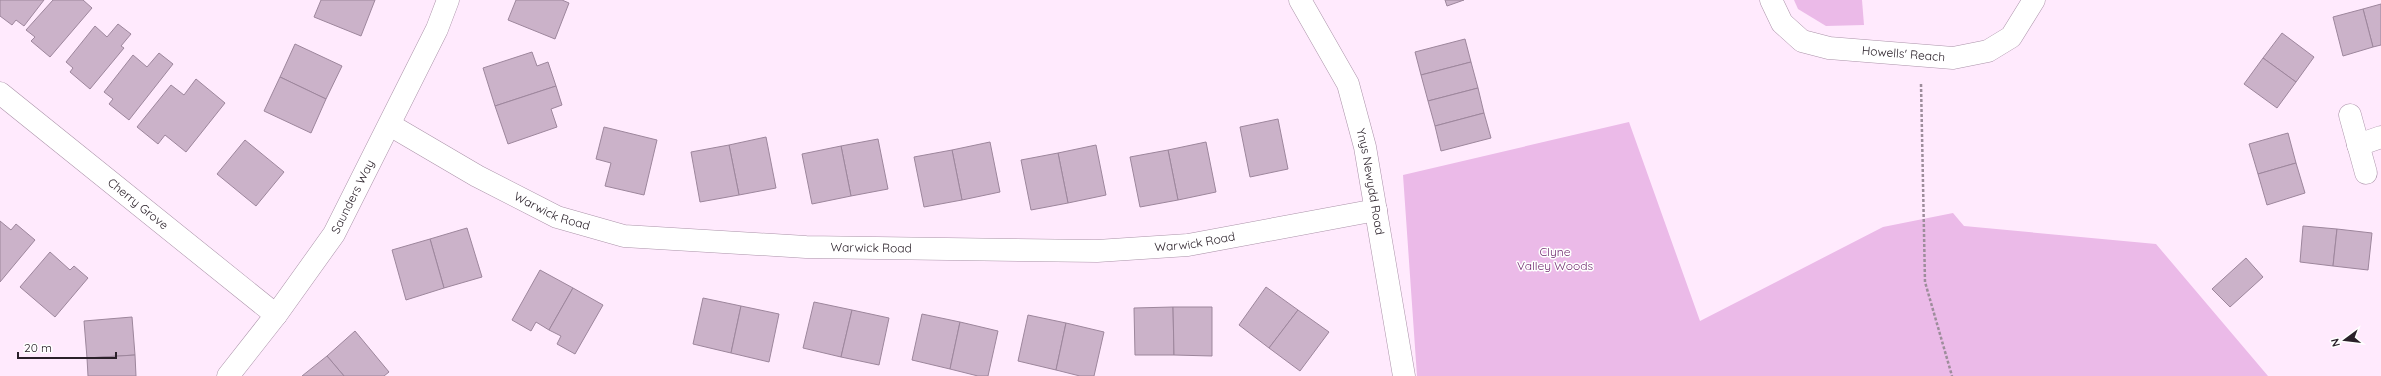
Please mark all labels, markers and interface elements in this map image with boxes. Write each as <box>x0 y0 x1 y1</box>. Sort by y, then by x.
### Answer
street label: Howells' Reach <box>1861 43 1946 64</box>
street label: Ynys Newydd Road <box>1353 127 1388 236</box>
street label: Saunders Way <box>327 157 377 236</box>
street label: Cherry Grove <box>105 175 172 233</box>
street label: Warwick Road <box>512 188 592 233</box>
street label: Warwick Road <box>1154 228 1236 254</box>
street label: Warwick Road <box>831 239 912 255</box>
park label: Clyne Valley Woods <box>1517 244 1593 273</box>
north arrow <box>2325 320 2365 360</box>
scale bar <box>18 334 116 360</box>
text: N <box>2328 337 2343 348</box>
text: 20 m <box>24 340 52 355</box>

